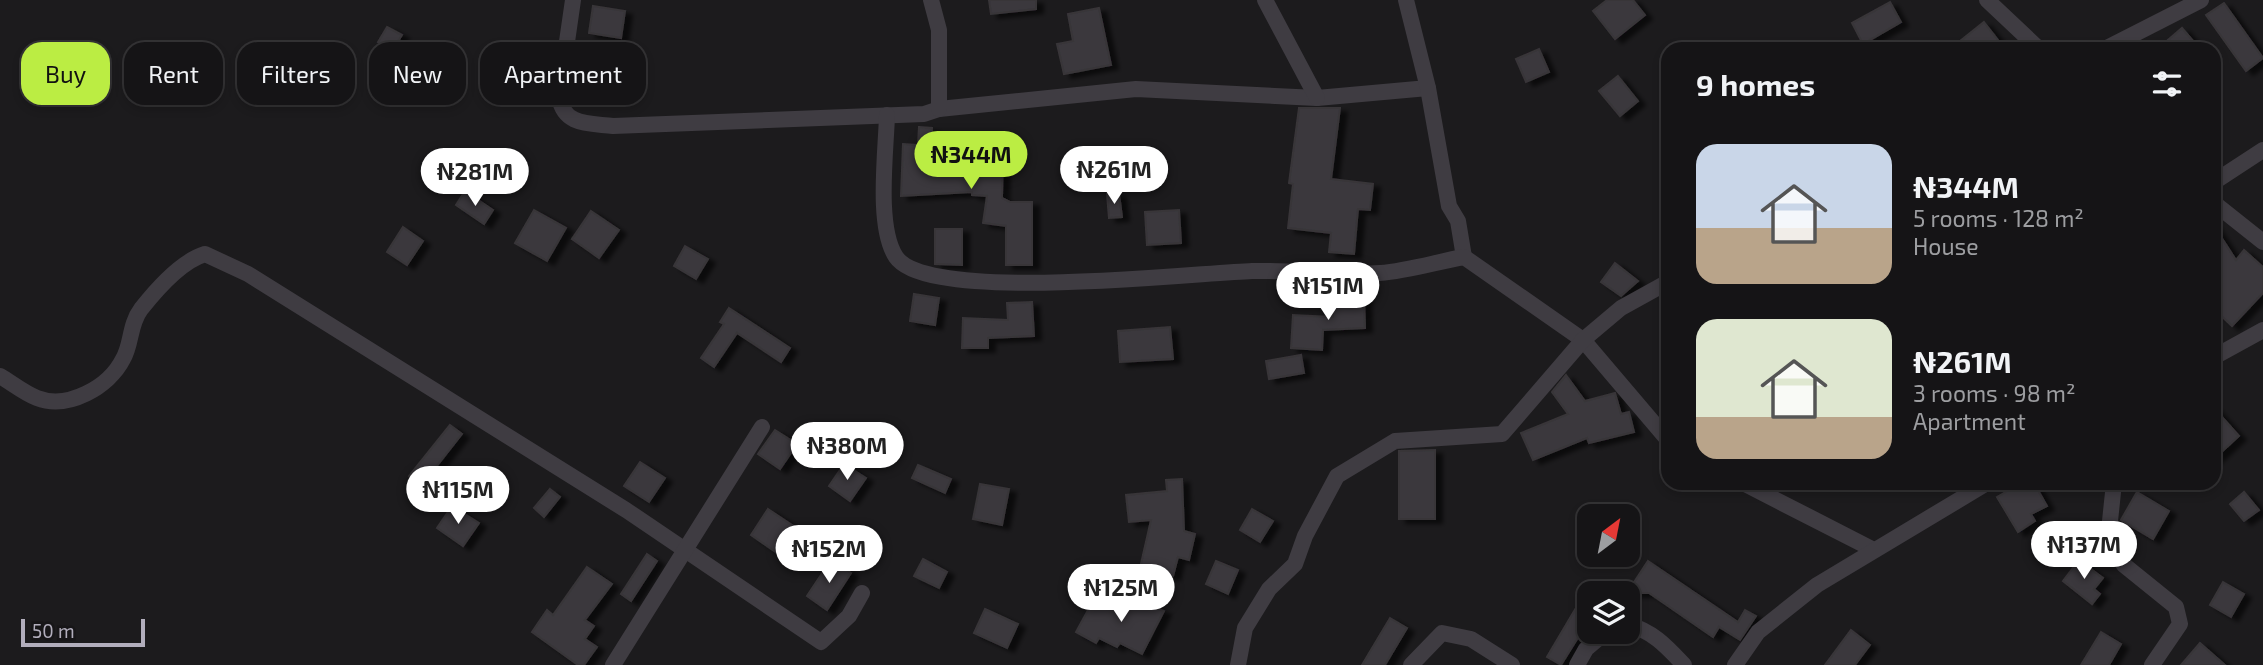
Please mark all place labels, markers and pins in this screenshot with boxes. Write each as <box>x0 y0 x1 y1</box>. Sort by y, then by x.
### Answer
pin: ₦344M <box>922 132 1020 191</box>
pin: ₦261M <box>1065 146 1163 206</box>
pin: ₦281M <box>426 148 524 208</box>
pin: ₦151M <box>1279 262 1377 322</box>
pin: ₦380M <box>798 422 896 482</box>
pin: ₦115M <box>409 466 507 526</box>
pin: ₦137M <box>2035 522 2133 581</box>
pin: ₦152M <box>780 526 878 585</box>
pin: ₦125M <box>1072 564 1170 624</box>

